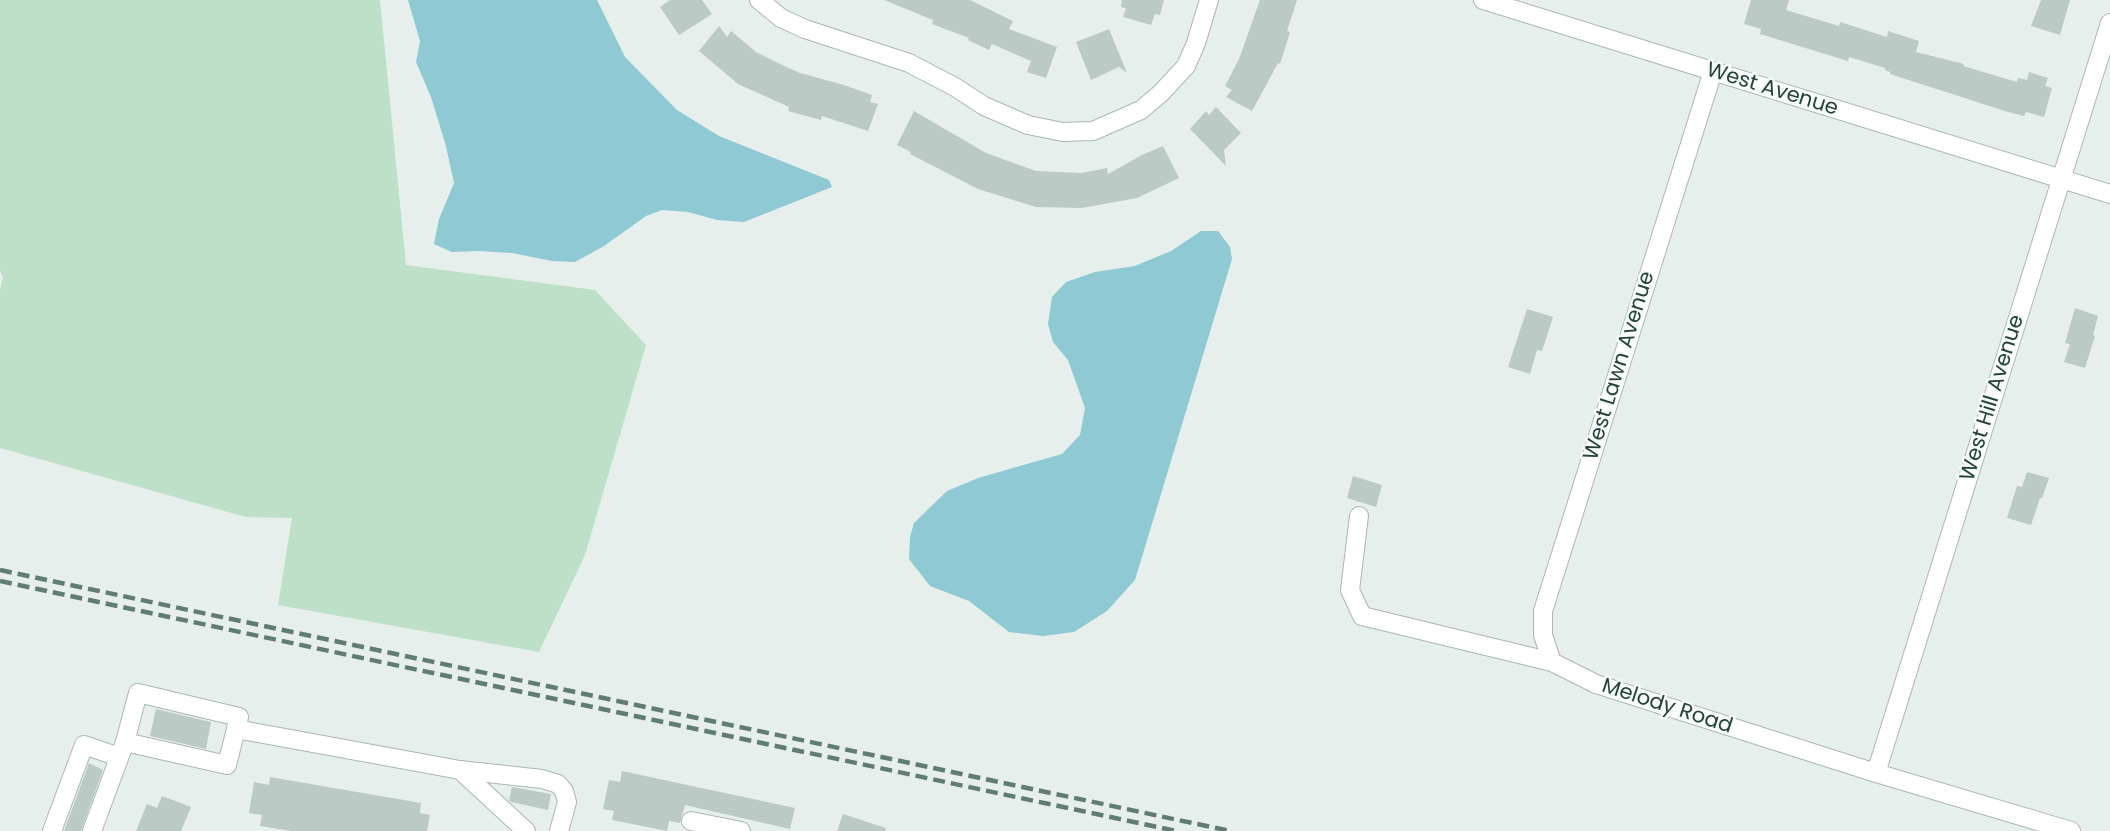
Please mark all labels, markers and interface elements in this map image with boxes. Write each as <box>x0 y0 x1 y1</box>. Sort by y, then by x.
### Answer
street label: West Avenue <box>1703 58 1841 122</box>
street label: West Lawn Avenue <box>1579 269 1661 463</box>
street label: West Hill Avenue <box>1956 312 2030 484</box>
street label: Melody Road <box>1598 674 1736 740</box>

